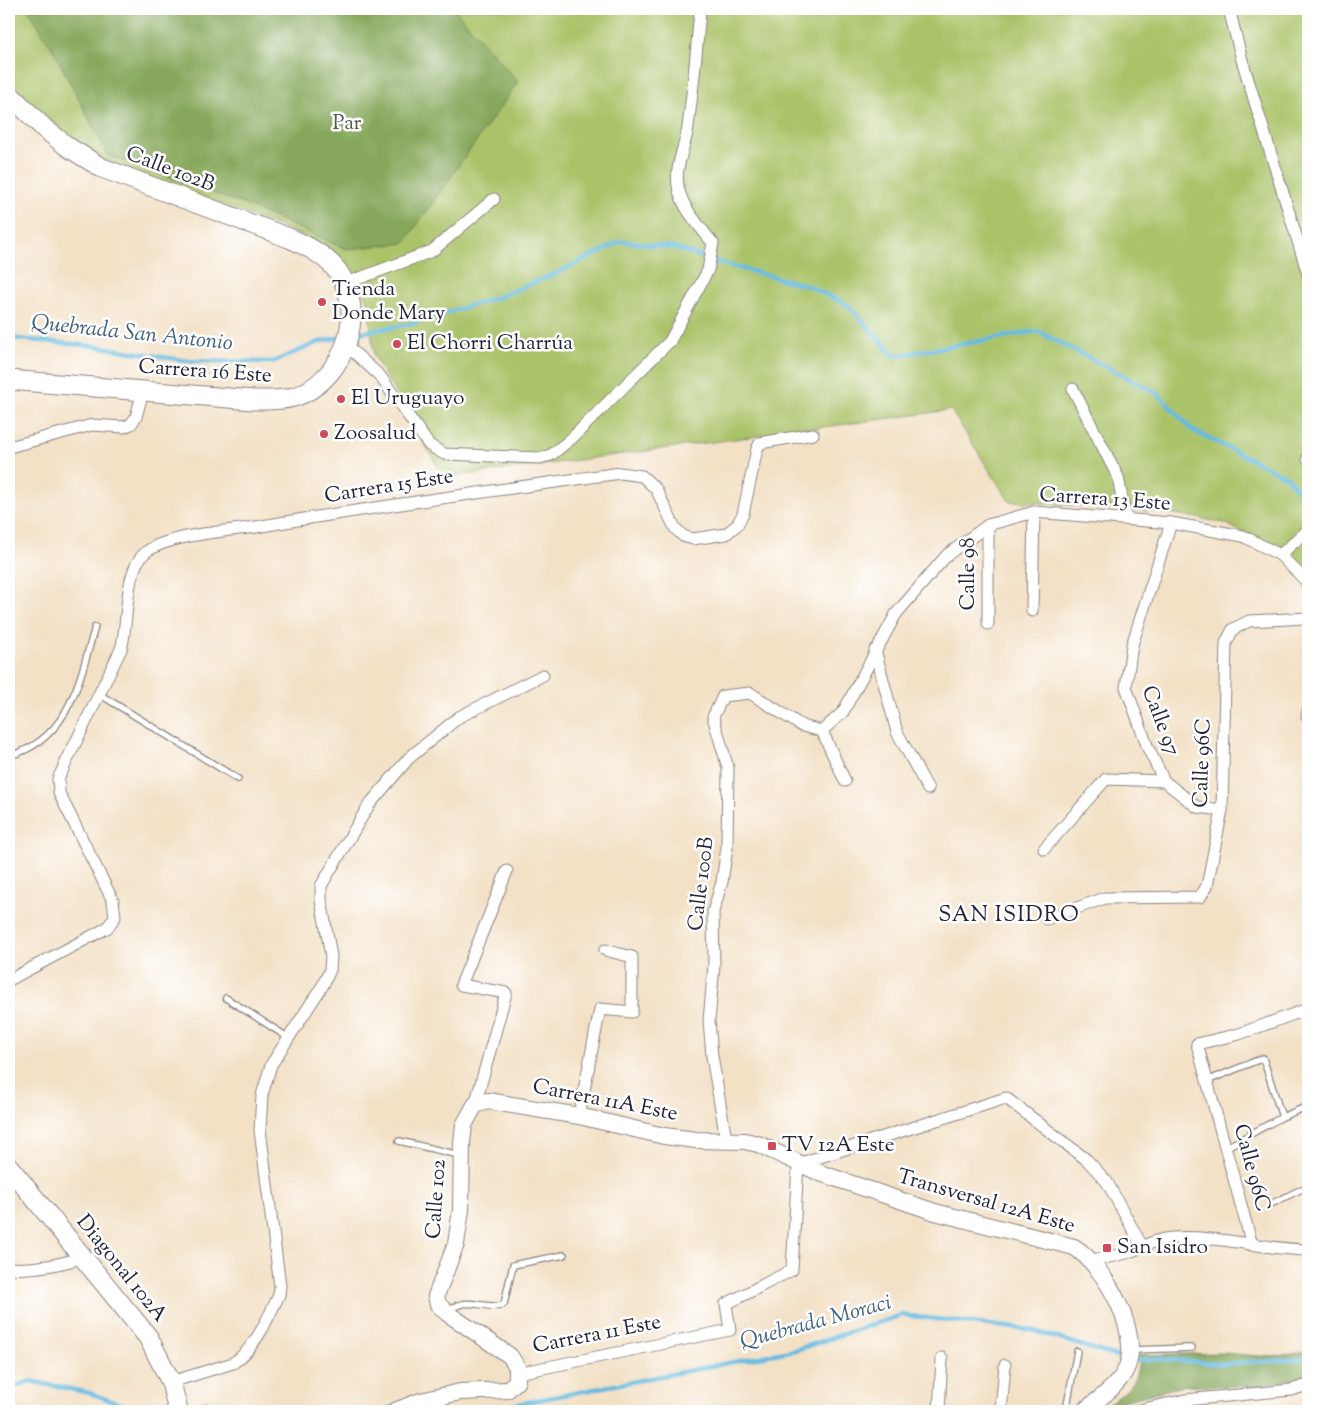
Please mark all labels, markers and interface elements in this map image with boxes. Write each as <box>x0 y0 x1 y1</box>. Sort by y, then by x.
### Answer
park label: Par <box>333 109 362 139</box>
street label: Calle 102B <box>121 139 219 201</box>
place label: Tienda Donde Mary <box>332 275 446 329</box>
marker: Tienda Donde Mary <box>316 296 328 308</box>
water label: Quebrada San Antonio <box>30 308 234 360</box>
place label: El Chorri Charrúa <box>407 329 573 359</box>
marker: El Chorri Charrúa <box>391 338 403 350</box>
street label: Carrera 16 Este <box>137 352 273 392</box>
place label: El Uruguayo <box>351 384 464 414</box>
marker: El Uruguayo <box>335 393 347 405</box>
place label: Zoosalud <box>334 419 416 449</box>
marker: Zoosalud <box>318 428 330 440</box>
street label: Carrera 15 Este <box>322 462 456 512</box>
street label: Carrera 13 Este <box>1038 480 1172 520</box>
street label: Calle 98 <box>954 538 984 610</box>
street label: Calle 97 <box>1133 682 1187 761</box>
street label: Calle 96C <box>1186 718 1220 808</box>
street label: Calle 100B <box>681 835 723 933</box>
district label: SAN ISIDRO <box>938 900 1080 932</box>
street label: Carrera 11A Este <box>530 1072 680 1130</box>
street label: Calle 96C <box>1225 1121 1277 1215</box>
place label: TV 12A Este <box>782 1131 895 1161</box>
marker: TV 12A Este <box>766 1140 778 1152</box>
street label: Calle 102 <box>419 1158 455 1240</box>
street label: Transversal 12A Este <box>894 1162 1078 1242</box>
street label: Diagonal 102A <box>68 1209 174 1329</box>
place label: San Isidro <box>1117 1233 1208 1263</box>
marker: San Isidro <box>1101 1242 1113 1254</box>
water label: Quebrada Moraci <box>737 1287 895 1359</box>
street label: Carrera 11 Este <box>530 1308 664 1362</box>

